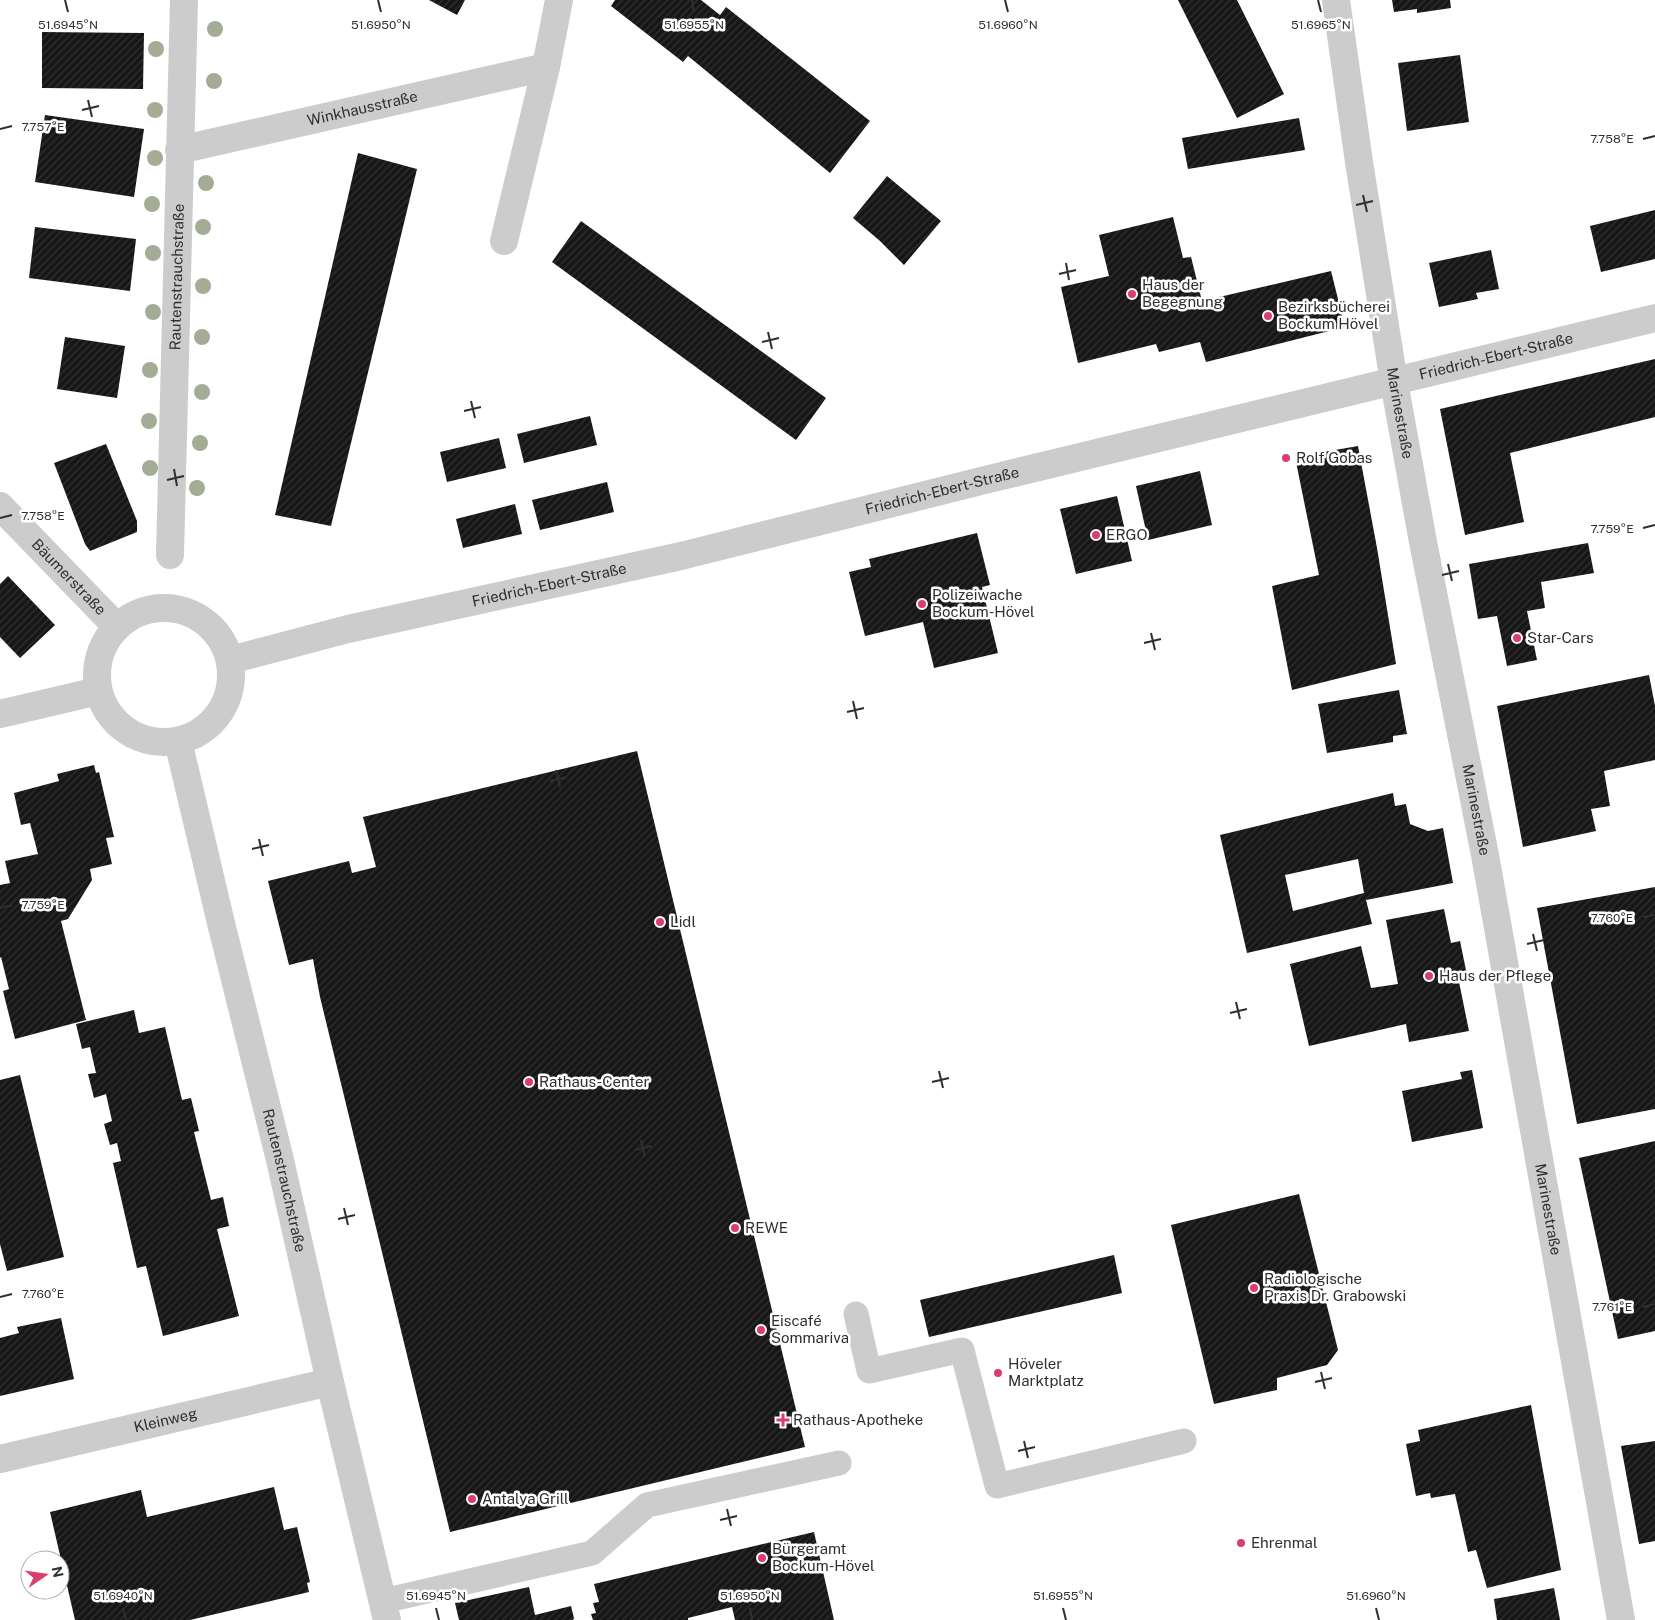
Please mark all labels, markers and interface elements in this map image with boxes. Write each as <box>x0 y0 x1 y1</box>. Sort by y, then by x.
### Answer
text: 51.6945°N <box>38 18 98 32</box>
text: 51.6950°N <box>351 18 411 32</box>
text: 51.6955°N <box>664 18 724 32</box>
text: 51.6960°N <box>978 18 1038 32</box>
text: 51.6965°N <box>1291 18 1351 32</box>
street label: Winkhausstraße <box>305 87 419 129</box>
text: 7.757°E <box>22 120 64 134</box>
text: 7.758°E <box>1590 132 1634 146</box>
street label: Rautenstrauchstraße <box>166 204 187 351</box>
place label: Haus der Begegnung <box>1142 276 1223 310</box>
marker: Haus der Begegnung <box>1126 288 1138 300</box>
place label: Bezirksbücherei Bockum Hövel <box>1278 298 1390 332</box>
marker: Bezirksbücherei Bockum Hövel <box>1262 310 1274 322</box>
street label: Friedrich-Ebert-Straße <box>1417 329 1575 383</box>
street label: Marinestraße <box>1384 366 1417 460</box>
place label: Rolf Gobas <box>1296 449 1372 466</box>
marker: Rolf Gobas <box>1280 452 1292 464</box>
street label: Friedrich-Ebert-Straße <box>863 463 1021 518</box>
text: 7.758°E <box>21 509 65 523</box>
text: 7.759°E <box>1590 522 1634 536</box>
place label: ERGO <box>1106 526 1147 543</box>
marker: ERGO <box>1090 529 1102 541</box>
street label: Bäumerstraße <box>29 535 110 618</box>
street label: Friedrich-Ebert-Straße <box>470 559 628 610</box>
place label: Polizeiwache Bockum-Hövel <box>932 586 1035 620</box>
marker: Polizeiwache Bockum-Hövel <box>916 598 928 610</box>
place label: Star-Cars <box>1527 629 1594 646</box>
marker: Star-Cars <box>1511 632 1523 644</box>
street label: Marinestraße <box>1459 763 1494 857</box>
text: 7.759°E <box>21 898 65 912</box>
text: 7.760°E <box>1591 911 1633 925</box>
place label: Lidl <box>670 913 696 930</box>
marker: Lidl <box>654 916 666 928</box>
place label: Haus der Pflege <box>1439 967 1551 984</box>
marker: Haus der Pflege <box>1423 970 1435 982</box>
place label: Rathaus-Center <box>539 1073 649 1090</box>
marker: Rathaus-Center <box>523 1076 535 1088</box>
street label: Rautenstrauchstraße <box>260 1107 309 1254</box>
street label: Marinestraße <box>1532 1162 1565 1256</box>
place label: REWE <box>745 1219 788 1236</box>
marker: REWE <box>729 1222 741 1234</box>
place label: Radiologische Praxis Dr. Grabowski <box>1264 1270 1406 1304</box>
marker: Radiologische Praxis Dr. Grabowski <box>1248 1282 1260 1294</box>
text: 7.760°E <box>22 1287 64 1301</box>
text: 7.761°E <box>1592 1300 1632 1314</box>
place label: Eiscafé Sommariva <box>771 1312 849 1346</box>
marker: Eiscafé Sommariva <box>755 1324 767 1336</box>
place label: Höveler Marktplatz <box>1008 1355 1084 1389</box>
marker: Höveler Marktplatz <box>992 1367 1004 1379</box>
street label: Kleinweg <box>132 1404 199 1435</box>
place label: Rathaus-Apotheke <box>793 1411 923 1428</box>
marker: Rathaus-Apotheke <box>777 1414 789 1426</box>
place label: Antalya Grill <box>482 1490 569 1507</box>
marker: Antalya Grill <box>466 1493 478 1505</box>
place label: Ehrenmal <box>1251 1534 1317 1551</box>
marker: Ehrenmal <box>1235 1537 1247 1549</box>
place label: Bürgeramt Bockum-Hövel <box>772 1540 875 1574</box>
north arrow <box>20 1550 70 1600</box>
marker: Bürgeramt Bockum-Hövel <box>756 1552 768 1564</box>
text: N <box>49 1565 67 1579</box>
text: 51.6940°N <box>93 1589 153 1603</box>
text: 51.6945°N <box>406 1589 466 1603</box>
text: 51.6950°N <box>720 1589 780 1603</box>
text: 51.6955°N <box>1033 1589 1093 1603</box>
text: 51.6960°N <box>1346 1589 1406 1603</box>

